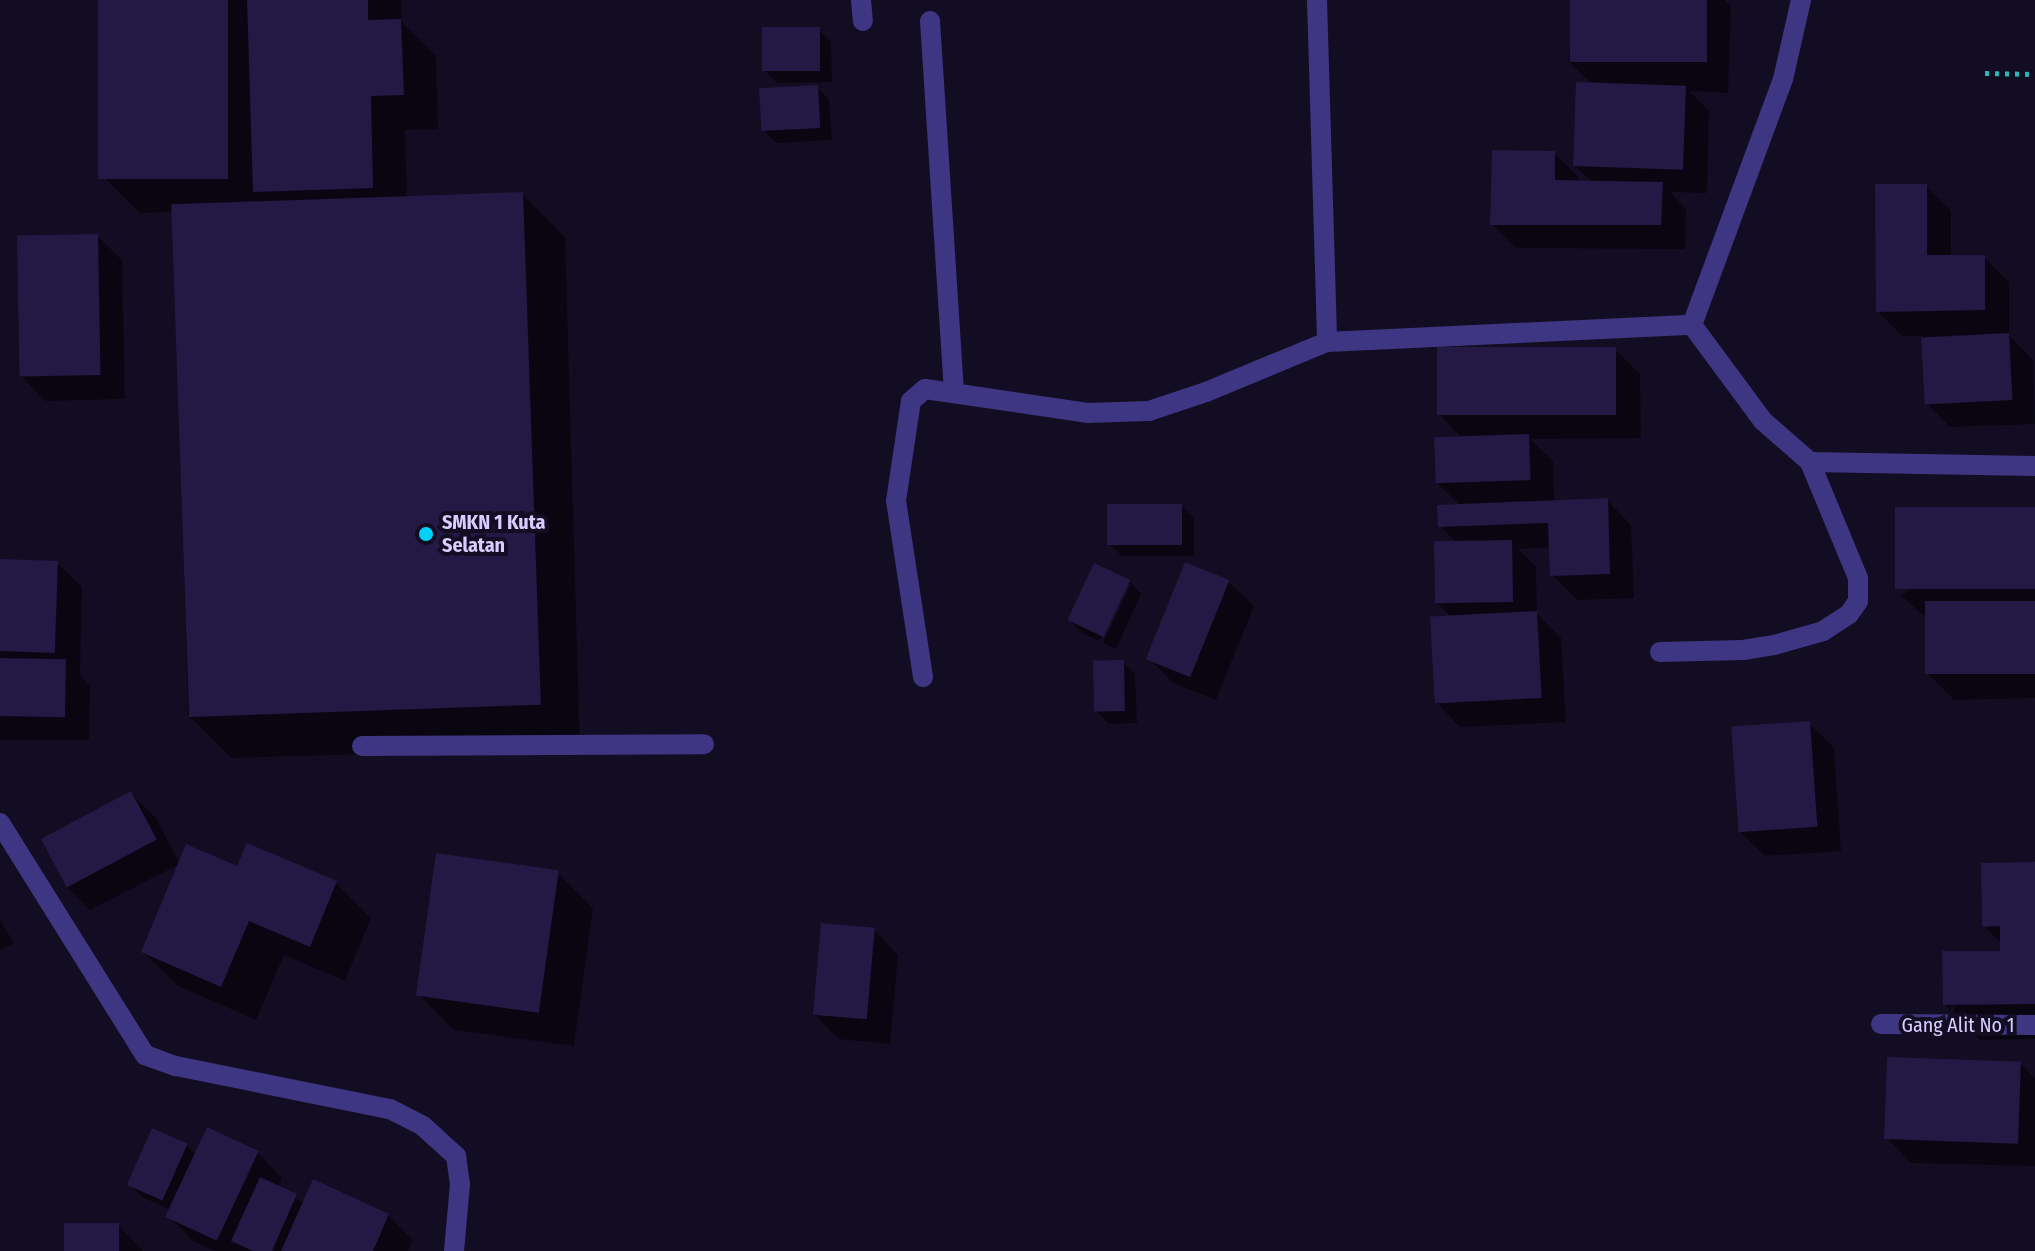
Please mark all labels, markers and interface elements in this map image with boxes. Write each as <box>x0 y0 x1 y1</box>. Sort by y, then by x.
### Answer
place label: SMKN 1 Kuta Selatan <box>442 510 545 557</box>
marker: SMKN 1 Kuta Selatan <box>417 525 435 543</box>
street label: Gang Alit No 1 <box>1901 1013 2015 1037</box>

